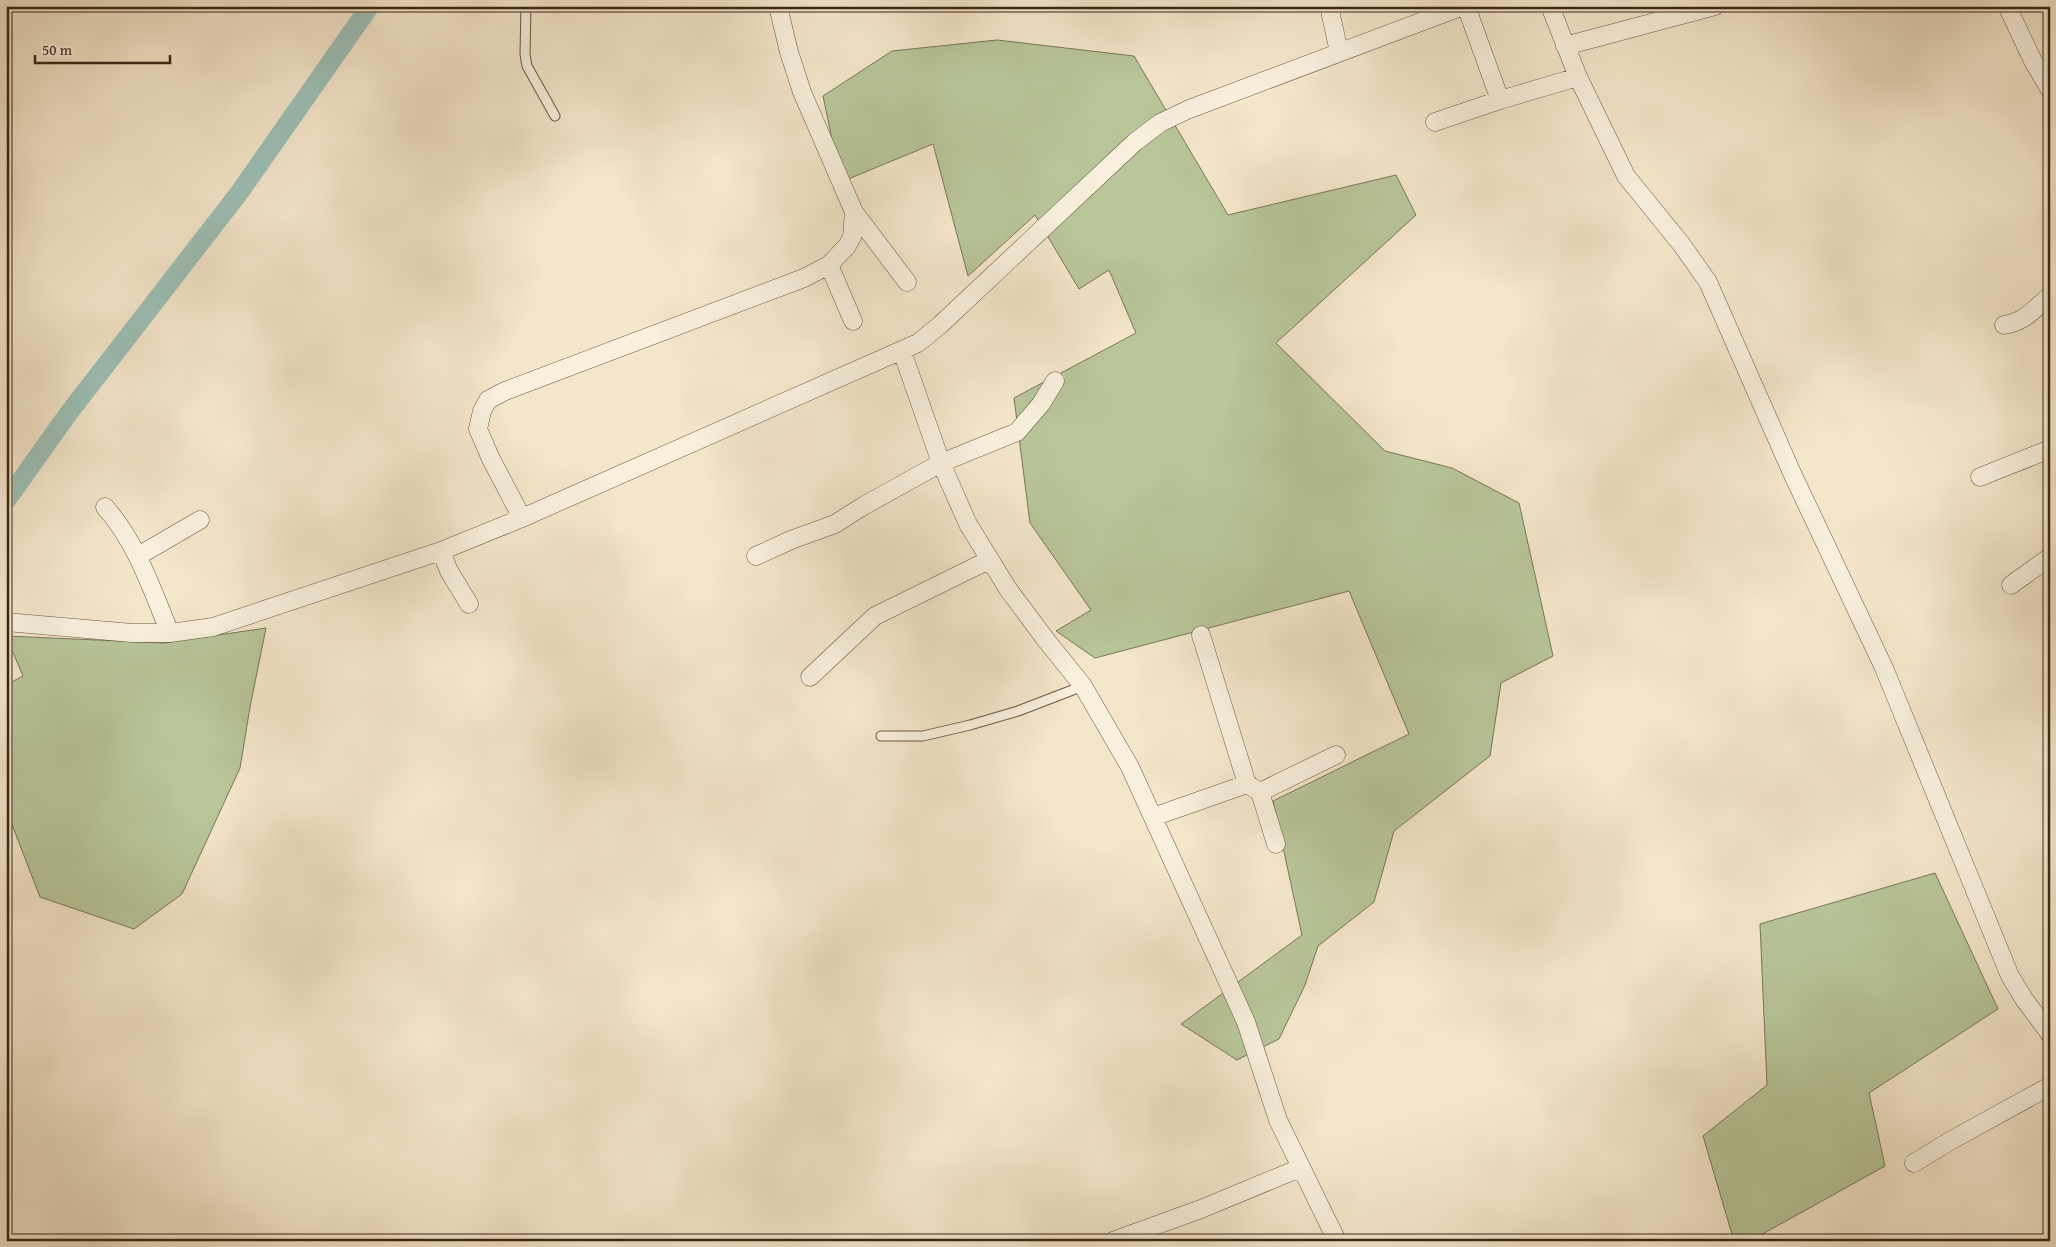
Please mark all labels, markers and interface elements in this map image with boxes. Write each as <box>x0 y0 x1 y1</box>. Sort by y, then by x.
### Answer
scale bar <box>35 32 170 64</box>
text: 50 m <box>42 39 73 60</box>

